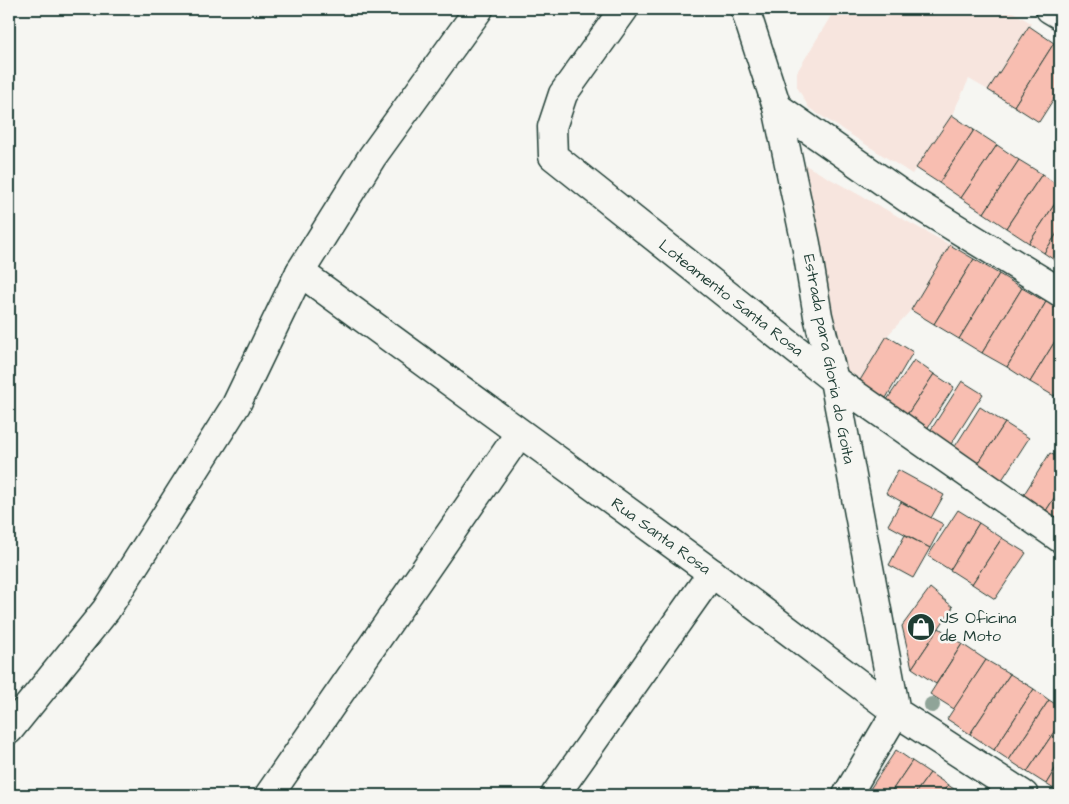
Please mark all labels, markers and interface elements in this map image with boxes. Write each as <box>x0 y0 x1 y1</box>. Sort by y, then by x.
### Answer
street label: Loteamento Santa Rosa <box>654 234 808 362</box>
street label: Estrada para Gloria do Goita <box>798 252 860 466</box>
street label: Rua Santa Rosa <box>607 492 715 580</box>
place label: JS Oficina de Moto <box>940 607 1016 647</box>
shop icon: JS Oficina de Moto <box>906 612 936 642</box>

